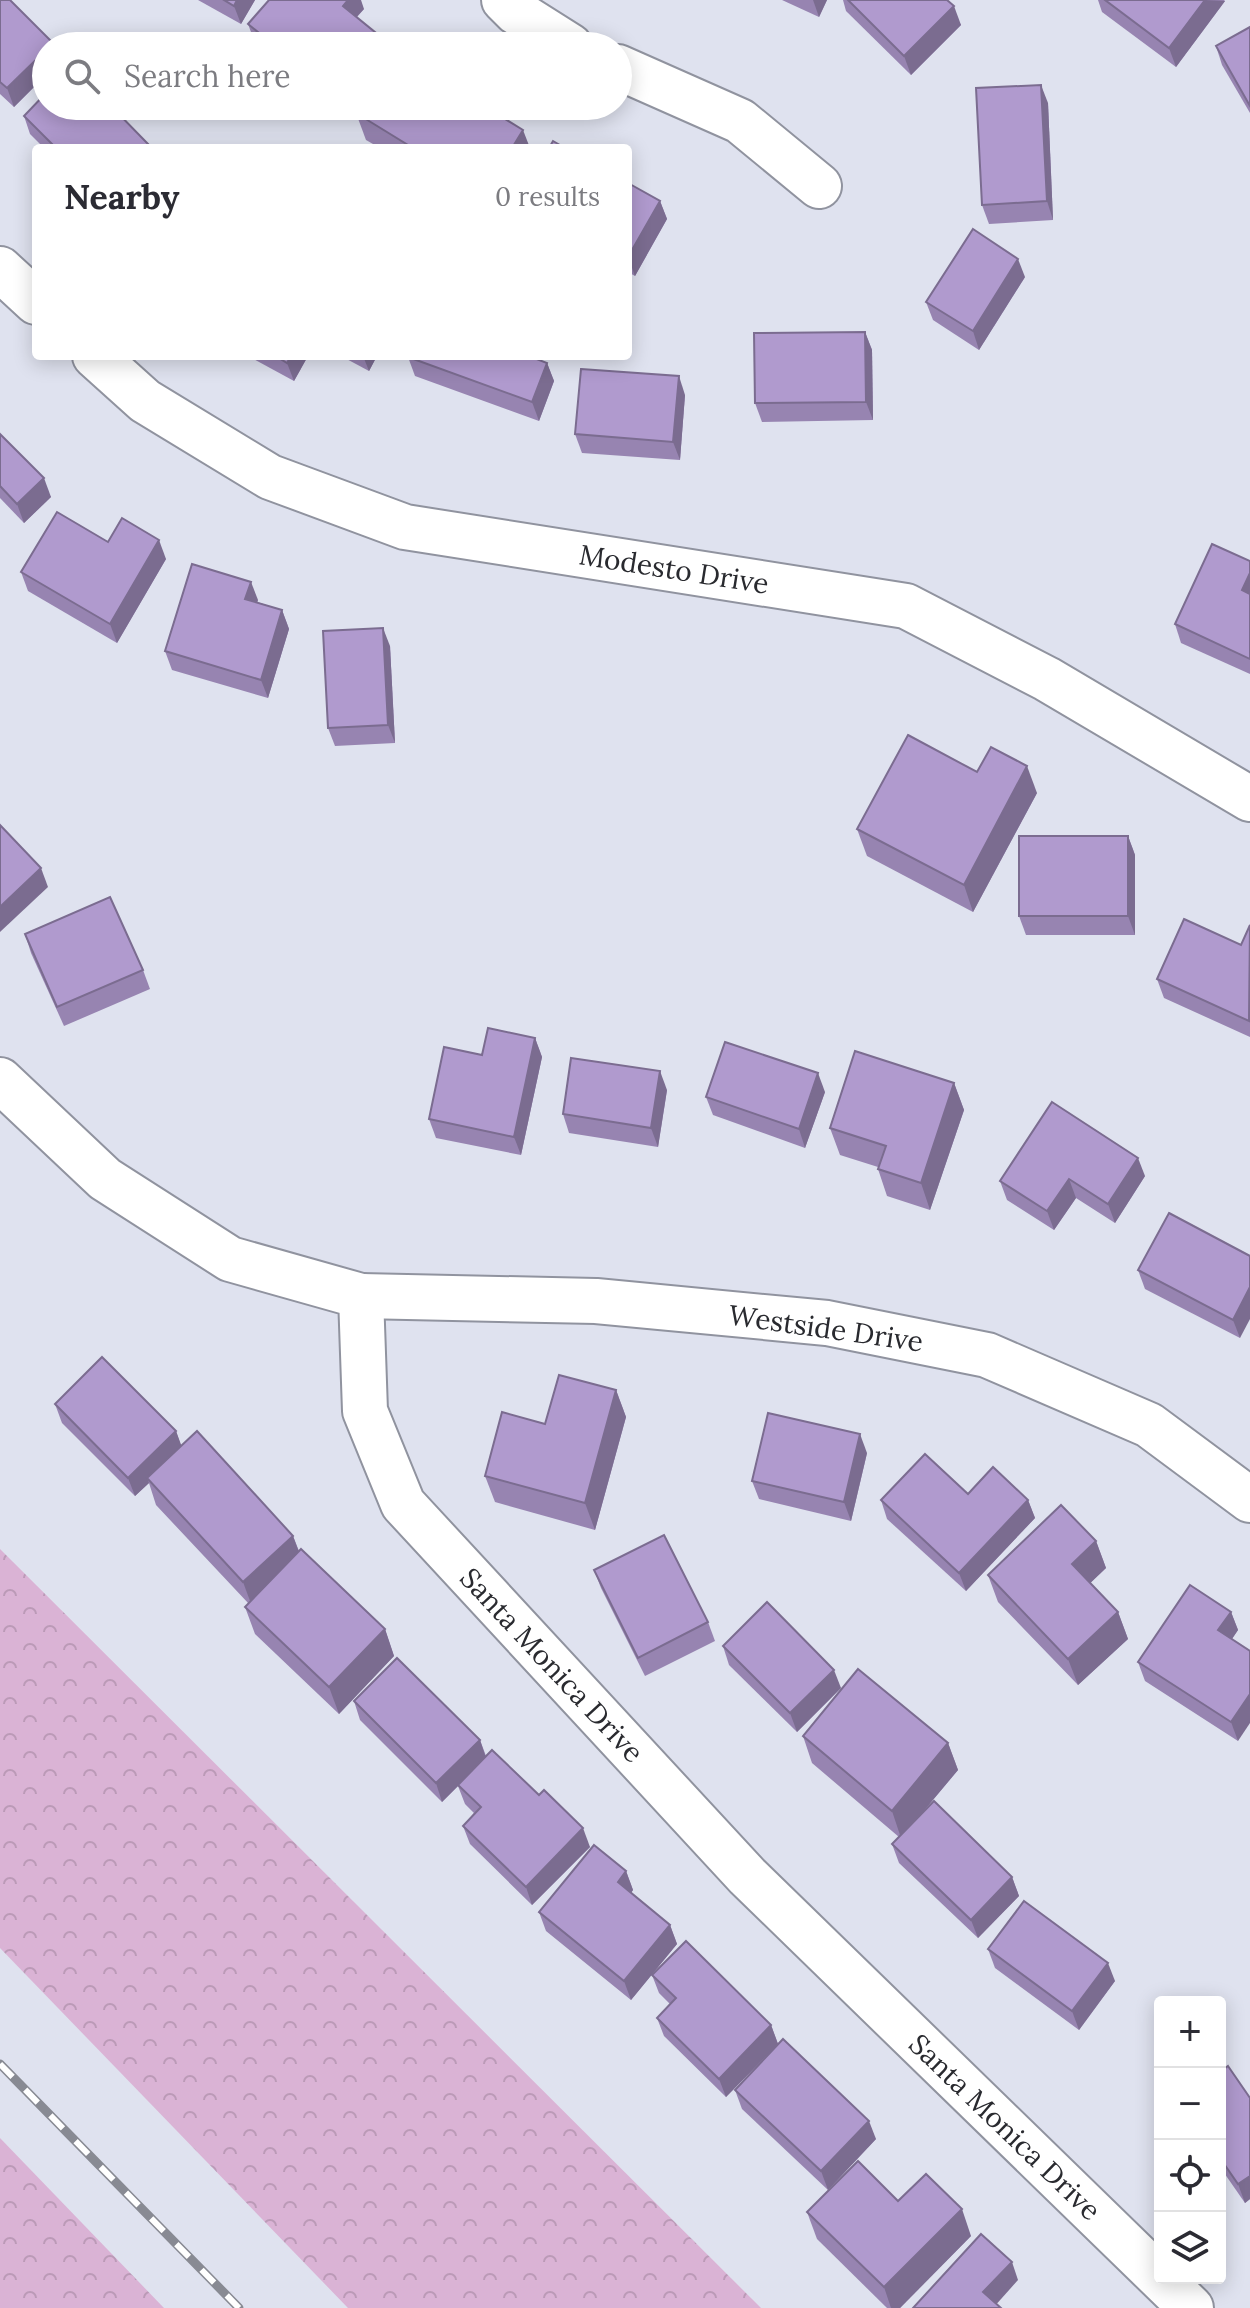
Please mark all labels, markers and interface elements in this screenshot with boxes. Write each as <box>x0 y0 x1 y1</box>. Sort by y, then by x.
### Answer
search box <box>32 32 632 120</box>
icon: search <box>60 54 104 98</box>
text: Search here <box>124 57 291 95</box>
text: Nearby <box>64 175 180 218</box>
text: 0 results <box>495 180 600 213</box>
street label: Modesto Drive <box>577 536 771 602</box>
street label: Westside Drive <box>727 1297 925 1359</box>
street label: Santa Monica Drive <box>453 1560 651 1770</box>
map controls <box>1154 1996 1226 2284</box>
button: + <box>1154 1996 1226 2068</box>
street label: Santa Monica Drive <box>901 2026 1109 2228</box>
button: − <box>1154 2068 1226 2140</box>
button: locate <box>1154 2140 1226 2212</box>
button: layers <box>1154 2212 1226 2284</box>

